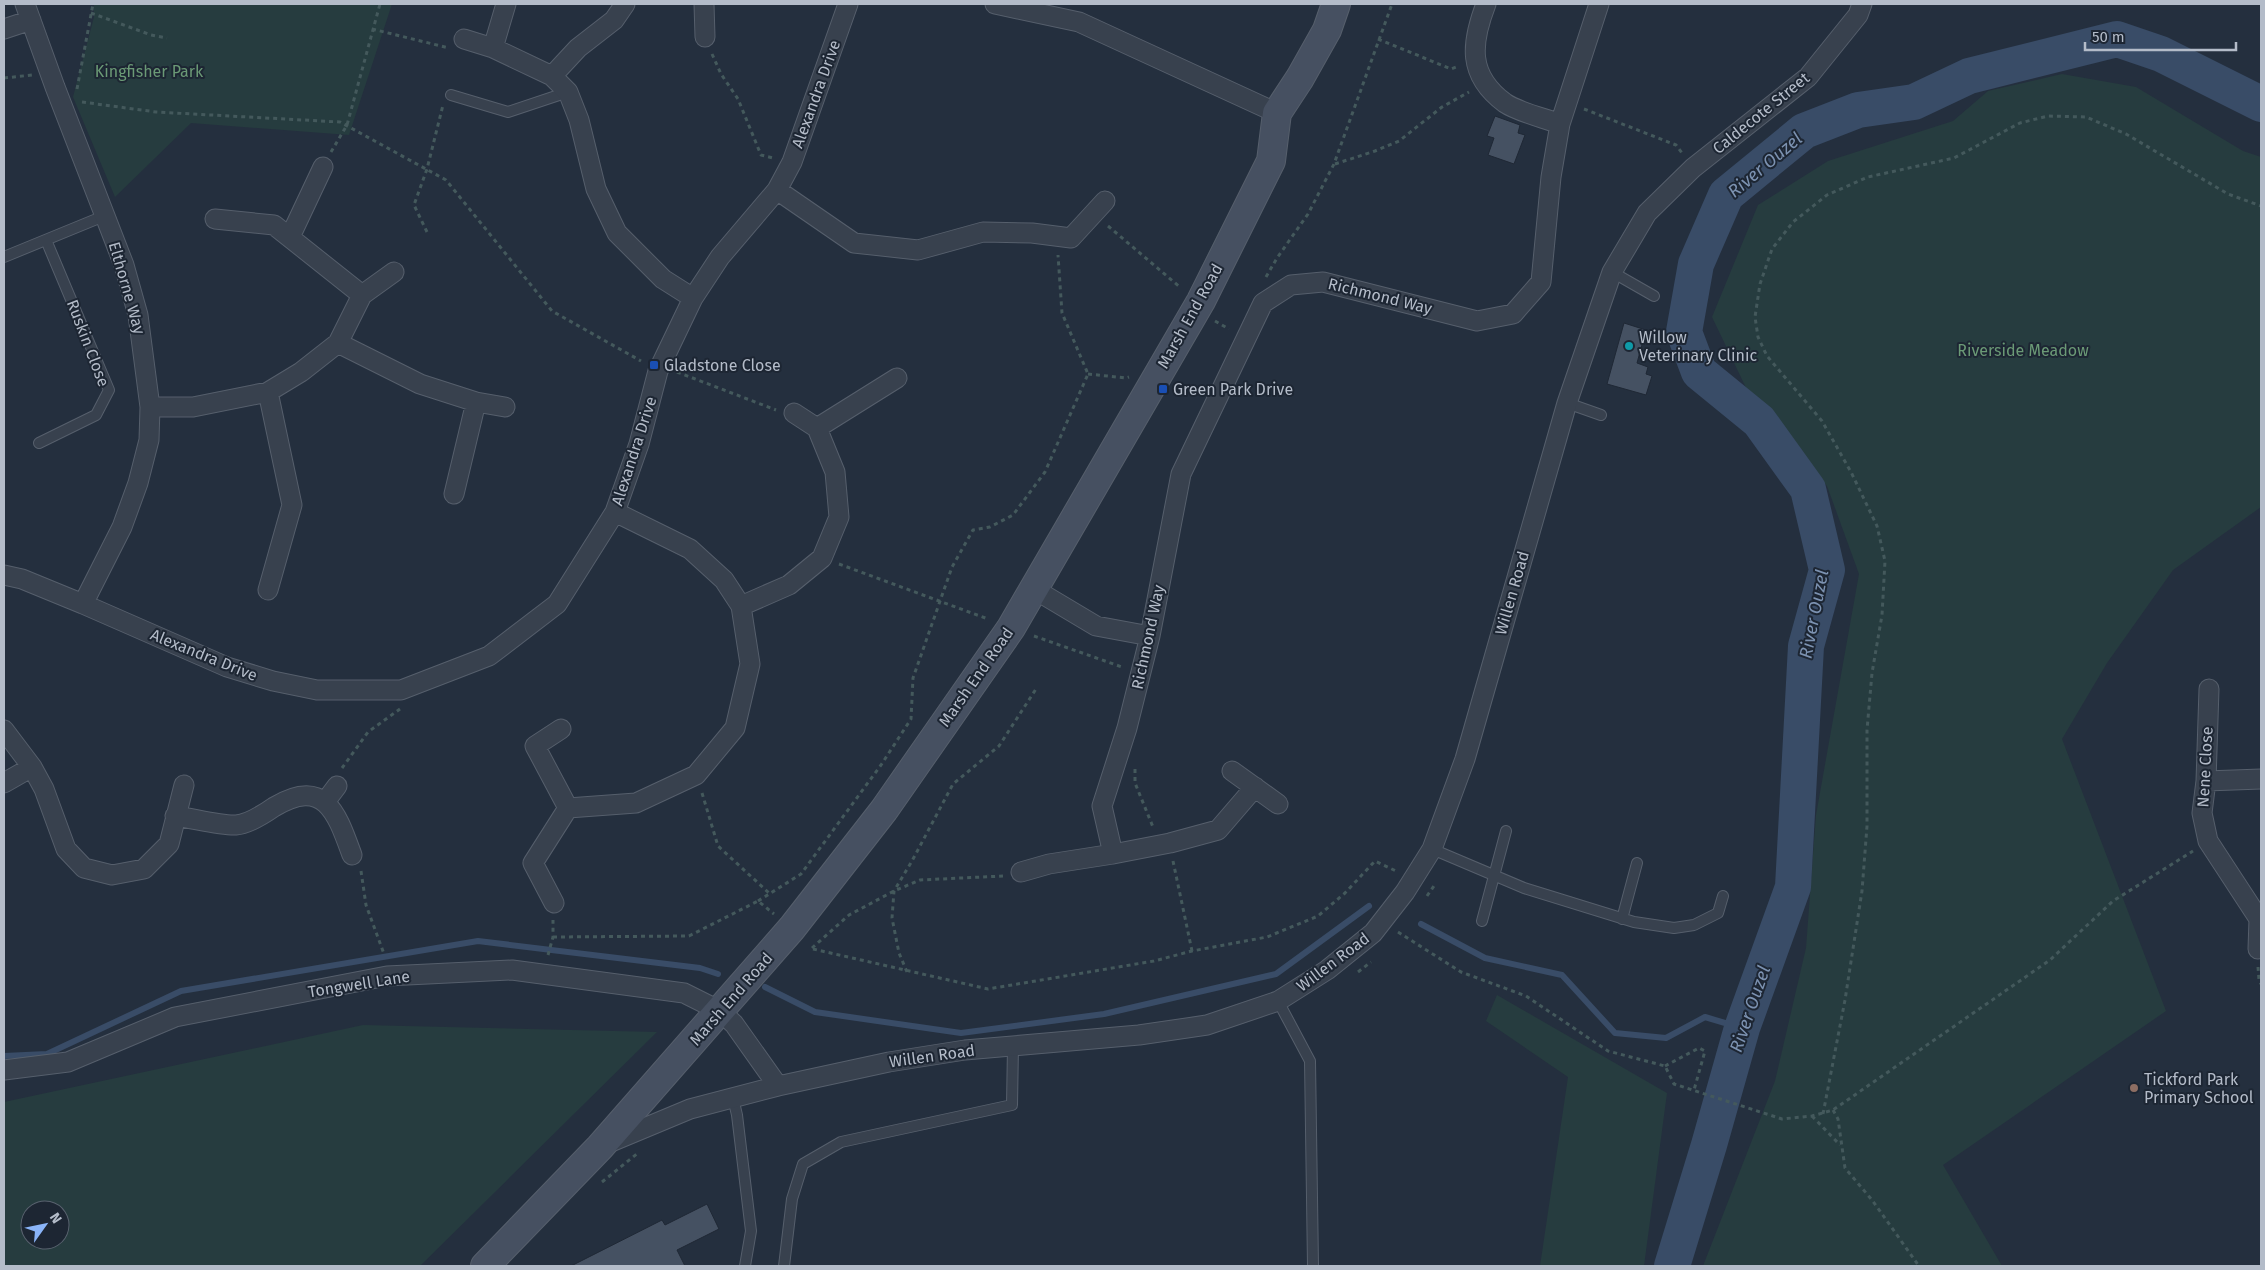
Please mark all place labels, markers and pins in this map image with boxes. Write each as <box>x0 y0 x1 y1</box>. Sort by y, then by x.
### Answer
place label: Willow Veterinary Clinic <box>1639 328 1757 365</box>
marker: Willow Veterinary Clinic <box>1623 340 1635 352</box>
place label: Gladstone Close <box>664 356 781 375</box>
marker: Gladstone Close <box>648 359 660 371</box>
place label: Green Park Drive <box>1173 380 1293 399</box>
marker: Green Park Drive <box>1157 383 1169 395</box>
place label: Tickford Park Primary School <box>2144 1070 2254 1107</box>
marker: Tickford Park Primary School <box>2128 1082 2140 1094</box>

